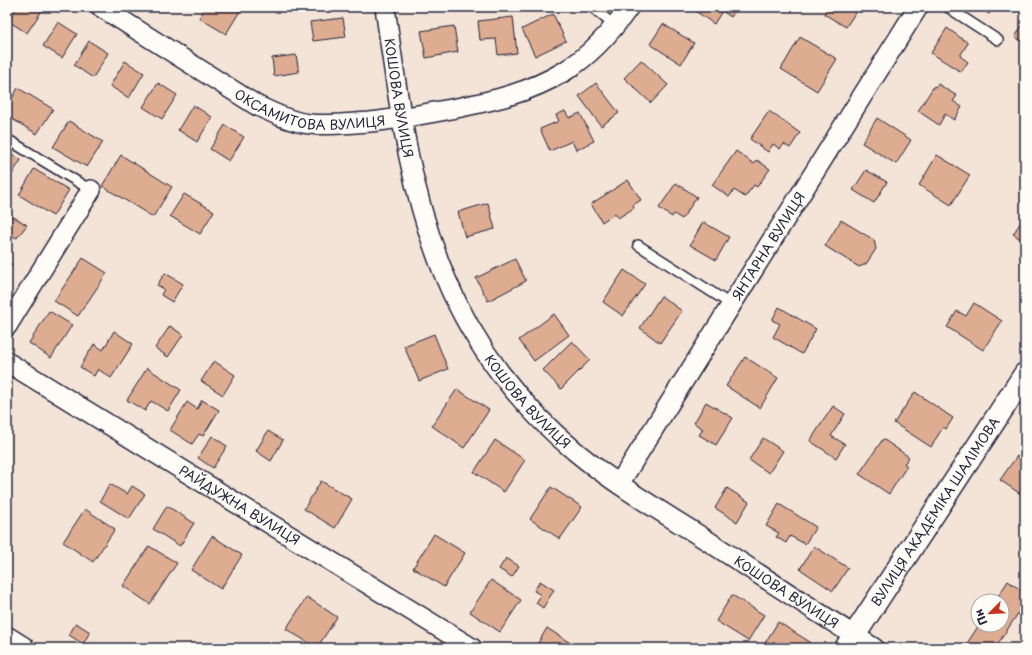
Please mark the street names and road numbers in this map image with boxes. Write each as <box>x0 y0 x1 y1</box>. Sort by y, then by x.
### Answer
street label: КОШОВА ВУЛИЦЯ <box>380 37 419 159</box>
street label: ОКСАМИТОВА ВУЛИЦЯ <box>231 84 386 134</box>
street label: ЯНТАРНА ВУЛИЦЯ <box>727 188 809 303</box>
street label: КОШОВА ВУЛИЦЯ <box>481 350 575 453</box>
street label: ВУЛИЦЯ АКАДЕМІКА ШАЛІМОВА <box>866 413 1003 609</box>
street label: РАЙДУЖНА ВУЛИЦЯ <box>176 460 304 549</box>
street label: КОШОВА ВУЛИЦЯ <box>731 551 842 632</box>

